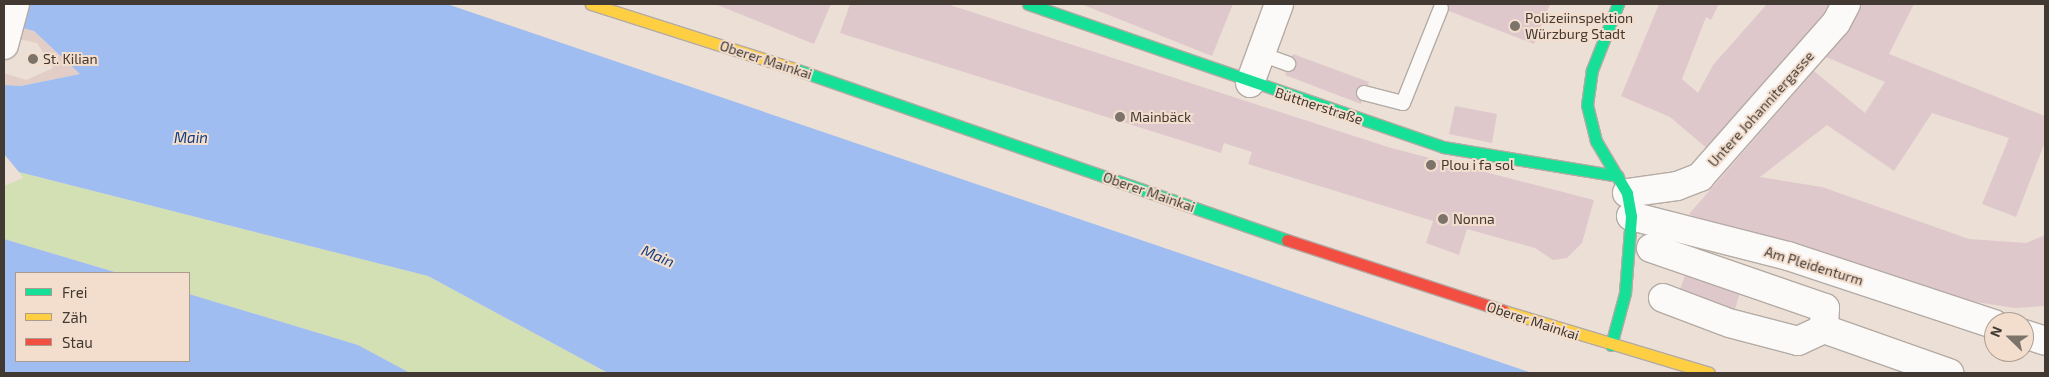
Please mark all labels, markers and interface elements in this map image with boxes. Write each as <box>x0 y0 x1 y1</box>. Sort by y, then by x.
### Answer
place label: Polizeiinspektion Würzburg Stadt <box>1525 10 1633 42</box>
marker: Polizeiinspektion Würzburg Stadt <box>1509 20 1521 32</box>
street label: Oberer Mainkai <box>718 37 814 83</box>
street label: Untere Johannitergasse <box>1704 48 1818 170</box>
place label: St. Kilian <box>43 51 98 67</box>
marker: St. Kilian <box>27 53 39 65</box>
street label: Büttnerstraße <box>1273 84 1365 128</box>
place label: Mainbäck <box>1130 109 1191 125</box>
marker: Mainbäck <box>1114 111 1126 123</box>
water label: Main <box>174 129 208 147</box>
place label: Plou i fa sol <box>1441 157 1514 173</box>
marker: Plou i fa sol <box>1425 159 1437 171</box>
street label: Oberer Mainkai <box>1101 168 1197 216</box>
place label: Nonna <box>1453 211 1495 227</box>
marker: Nonna <box>1437 213 1449 225</box>
water label: Main <box>639 241 677 271</box>
street label: Am Pleidenturm <box>1763 243 1865 289</box>
legend <box>15 272 190 362</box>
text: Frei <box>62 283 87 301</box>
street label: Oberer Mainkai <box>1485 298 1581 344</box>
text: Zäh <box>62 308 87 326</box>
north arrow <box>1984 312 2034 362</box>
text: N <box>1986 324 2005 339</box>
text: Stau <box>62 333 93 351</box>

